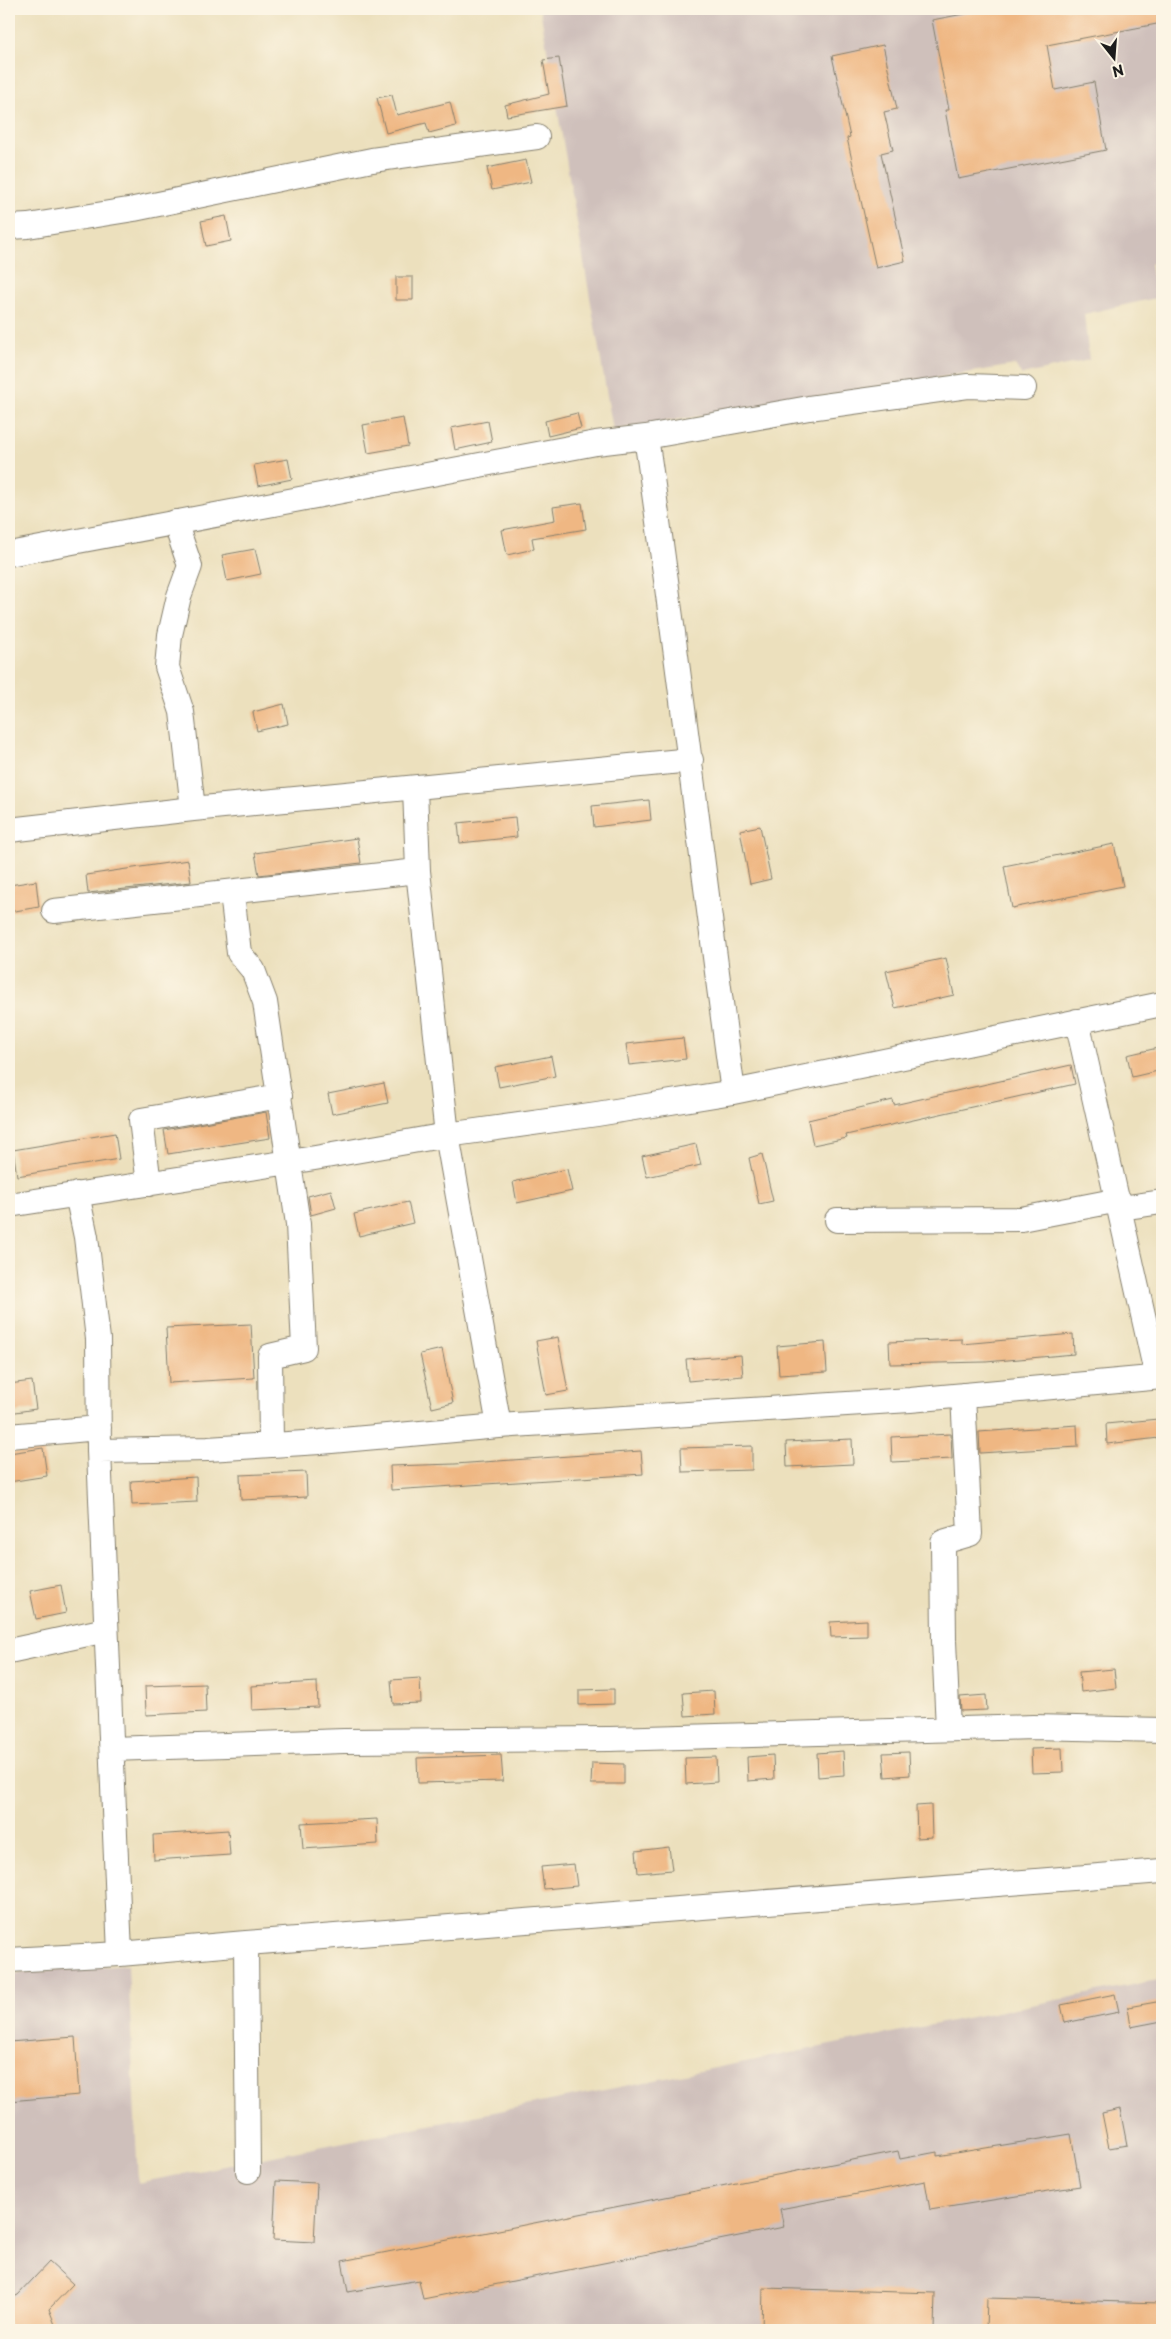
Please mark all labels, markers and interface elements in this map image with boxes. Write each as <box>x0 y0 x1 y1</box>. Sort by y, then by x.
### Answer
north arrow <box>1088 32 1138 82</box>
text: N <box>1110 59 1126 83</box>

